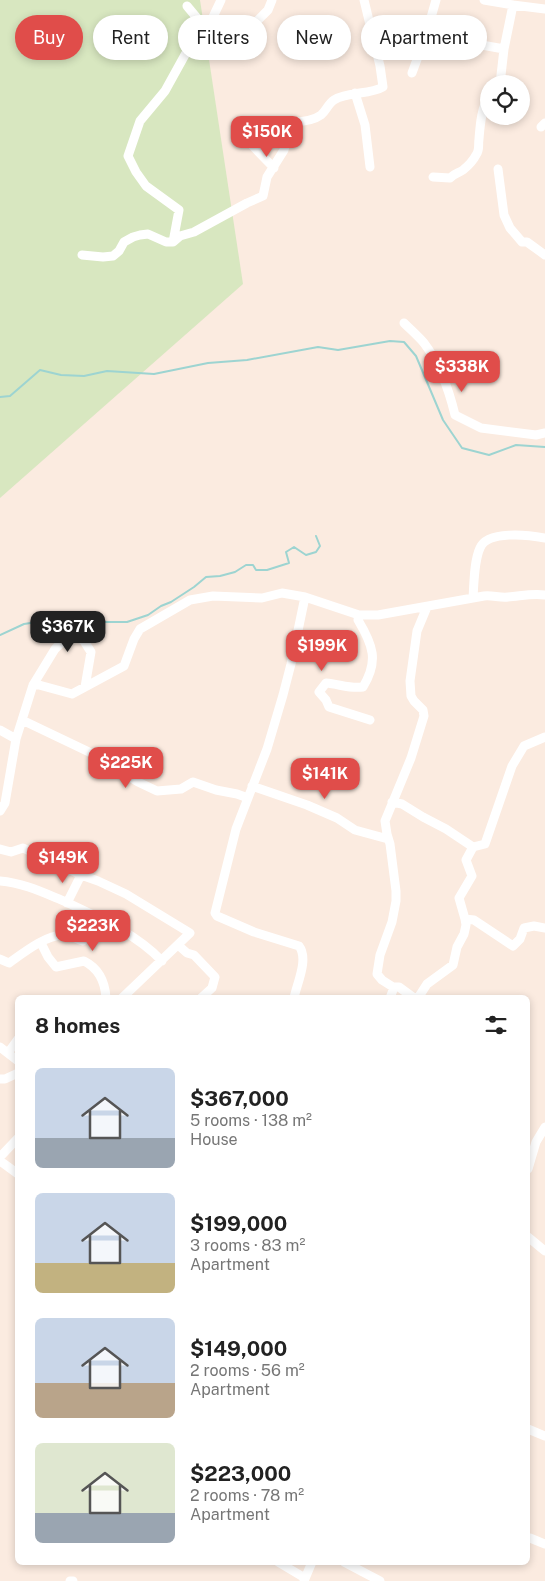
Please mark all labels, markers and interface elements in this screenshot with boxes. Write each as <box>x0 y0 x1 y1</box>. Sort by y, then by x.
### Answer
chip: Buy <box>15 15 83 60</box>
chip: Rent <box>93 15 168 60</box>
chip: Filters <box>178 15 267 60</box>
chip: New <box>277 15 351 60</box>
chip: Apartment <box>361 15 487 60</box>
map controls <box>480 75 530 125</box>
button: locate <box>480 75 530 125</box>
pin: $150K <box>232 116 302 158</box>
text: $150K <box>242 122 292 141</box>
pin: $338K <box>427 350 497 393</box>
text: $338K <box>435 357 489 376</box>
pin: $367K <box>33 610 103 653</box>
text: $367K <box>41 617 95 636</box>
pin: $199K <box>287 630 357 672</box>
text: $199K <box>297 636 347 655</box>
pin: $225K <box>91 746 161 789</box>
text: $225K <box>99 753 153 772</box>
pin: $141K <box>290 758 360 800</box>
text: $141K <box>302 764 348 783</box>
pin: $149K <box>28 842 98 884</box>
text: $149K <box>38 848 88 867</box>
pin: $223K <box>58 910 128 952</box>
text: $223K <box>66 916 120 935</box>
icon: filters <box>482 1011 510 1039</box>
text: 8 homes <box>35 1013 120 1038</box>
text: $367,000 <box>190 1086 289 1111</box>
icon: home <box>75 1088 135 1148</box>
text: 5 rooms · 138 m² <box>190 1111 312 1130</box>
text: House <box>190 1130 238 1149</box>
text: $199,000 <box>190 1211 287 1236</box>
icon: home <box>75 1213 135 1273</box>
text: 3 rooms · 83 m² <box>190 1236 305 1255</box>
text: Apartment <box>190 1255 270 1274</box>
text: $149,000 <box>190 1336 287 1361</box>
icon: home <box>75 1338 135 1398</box>
text: 2 rooms · 56 m² <box>190 1361 305 1380</box>
text: Apartment <box>190 1380 270 1399</box>
text: $223,000 <box>190 1461 291 1486</box>
icon: home <box>75 1463 135 1523</box>
text: 2 rooms · 78 m² <box>190 1486 304 1505</box>
text: Apartment <box>190 1505 270 1524</box>

